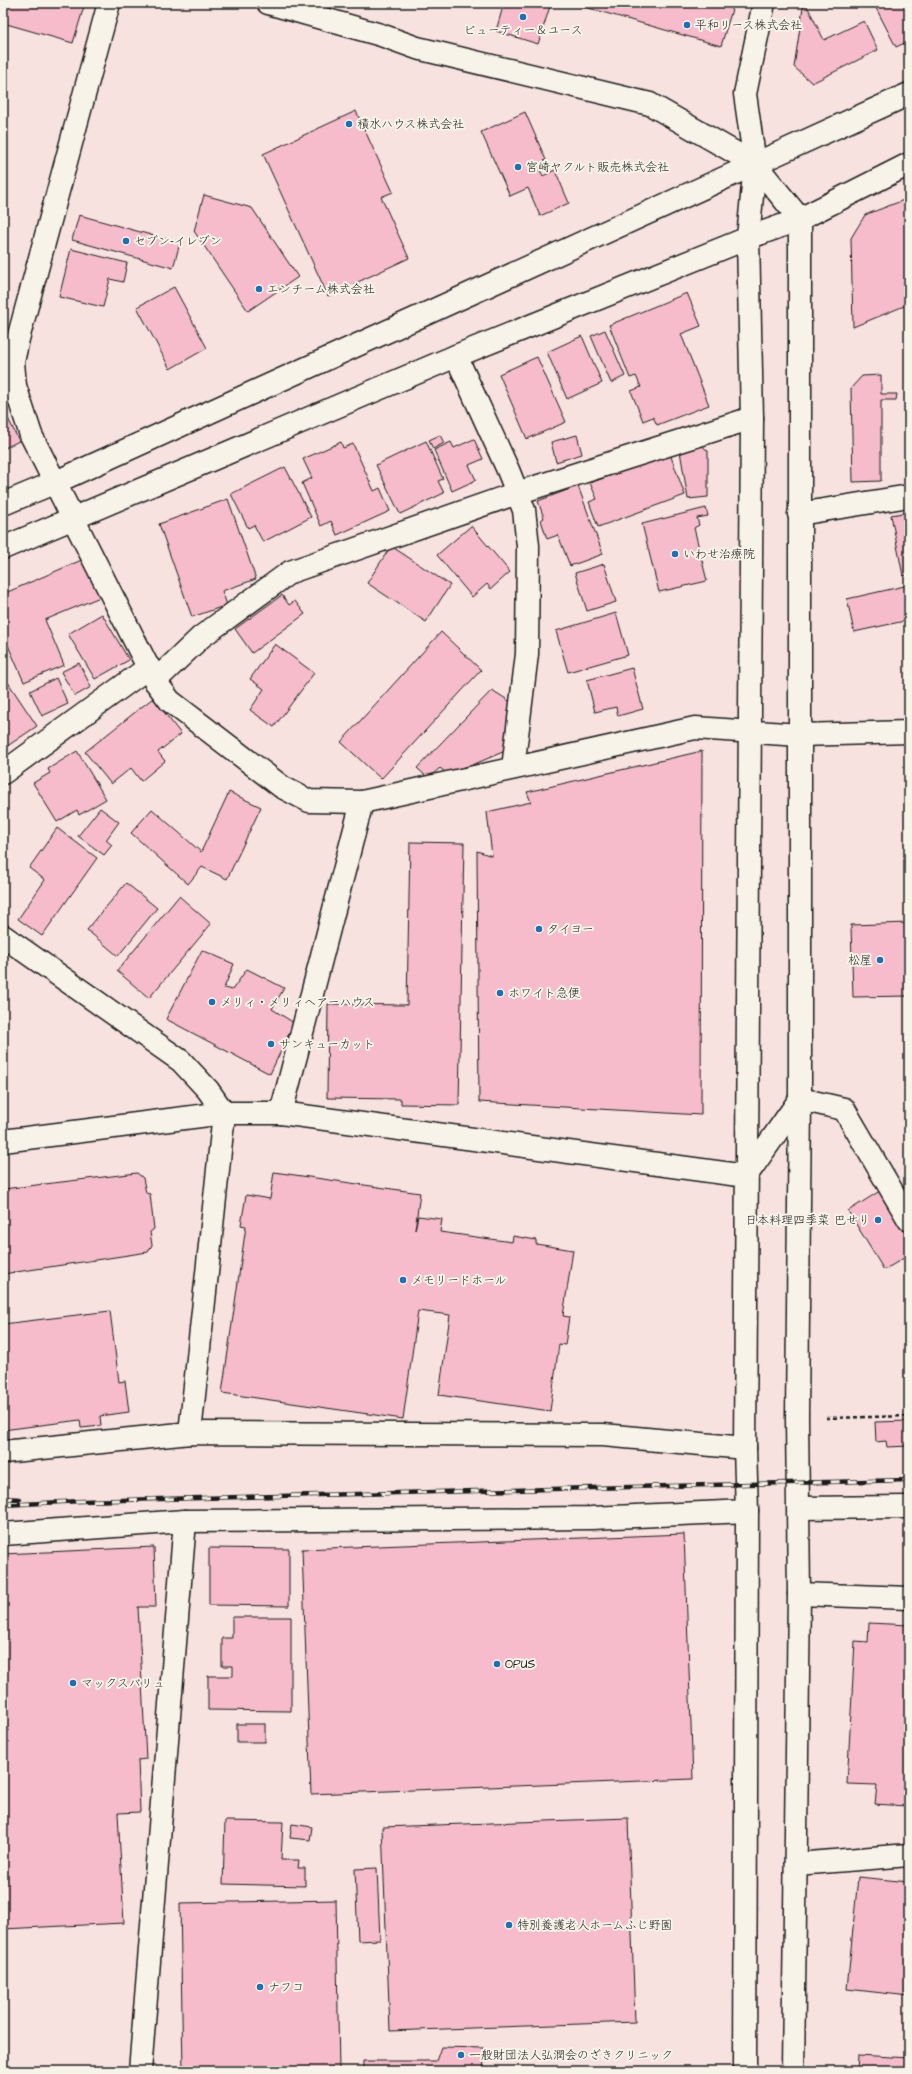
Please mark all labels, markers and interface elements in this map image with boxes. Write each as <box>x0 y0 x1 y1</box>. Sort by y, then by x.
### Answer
marker: ビューティー＆ユース <box>518 12 528 22</box>
place label: 平和リース株式会社 <box>695 17 802 34</box>
marker: 平和リース株式会社 <box>682 20 692 30</box>
place label: ビューティー＆ユース <box>464 22 582 39</box>
place label: 積水ハウス株式会社 <box>357 116 464 133</box>
marker: 積水ハウス株式会社 <box>344 119 354 129</box>
place label: 宮崎ヤクルト販売株式会社 <box>526 159 669 176</box>
marker: 宮崎ヤクルト販売株式会社 <box>513 162 523 172</box>
place label: セブン-イレブン <box>134 233 222 250</box>
marker: セブン-イレブン <box>121 236 131 246</box>
place label: エンチーム株式会社 <box>267 281 375 298</box>
marker: エンチーム株式会社 <box>254 284 264 294</box>
place label: いわせ治療院 <box>683 546 755 563</box>
marker: いわせ治療院 <box>670 549 680 559</box>
place label: タイヨー <box>547 921 594 938</box>
marker: タイヨー <box>534 924 544 934</box>
place label: 松屋 <box>848 952 872 969</box>
marker: 松屋 <box>875 955 885 965</box>
place label: ホワイト急便 <box>508 985 580 1002</box>
marker: ホワイト急便 <box>495 988 505 998</box>
place label: メリィ・メリィヘアーハウス <box>220 994 375 1011</box>
marker: メリィ・メリィヘアーハウス <box>207 997 217 1007</box>
place label: サンキューカット <box>279 1036 375 1053</box>
marker: サンキューカット <box>266 1039 276 1049</box>
place label: 日本料理四季菜 巴せり <box>745 1212 870 1229</box>
marker: 日本料理四季菜 巴せり <box>873 1215 883 1225</box>
place label: メモリードホール <box>411 1272 506 1289</box>
marker: メモリードホール <box>398 1275 408 1285</box>
place label: OPUS <box>505 1656 535 1673</box>
marker: OPUS <box>492 1659 502 1669</box>
place label: マックスバリュ <box>81 1675 165 1692</box>
marker: マックスバリュ <box>68 1678 78 1688</box>
place label: 特別養護老人ホームふじ野園 <box>517 1917 673 1934</box>
marker: 特別養護老人ホームふじ野園 <box>504 1920 514 1930</box>
place label: ナフコ <box>268 1979 304 1996</box>
marker: ナフコ <box>255 1982 265 1992</box>
place label: 一般財団法人弘潤会のざきクリニック <box>469 2047 673 2064</box>
marker: 一般財団法人弘潤会のざきクリニック <box>456 2050 466 2060</box>

